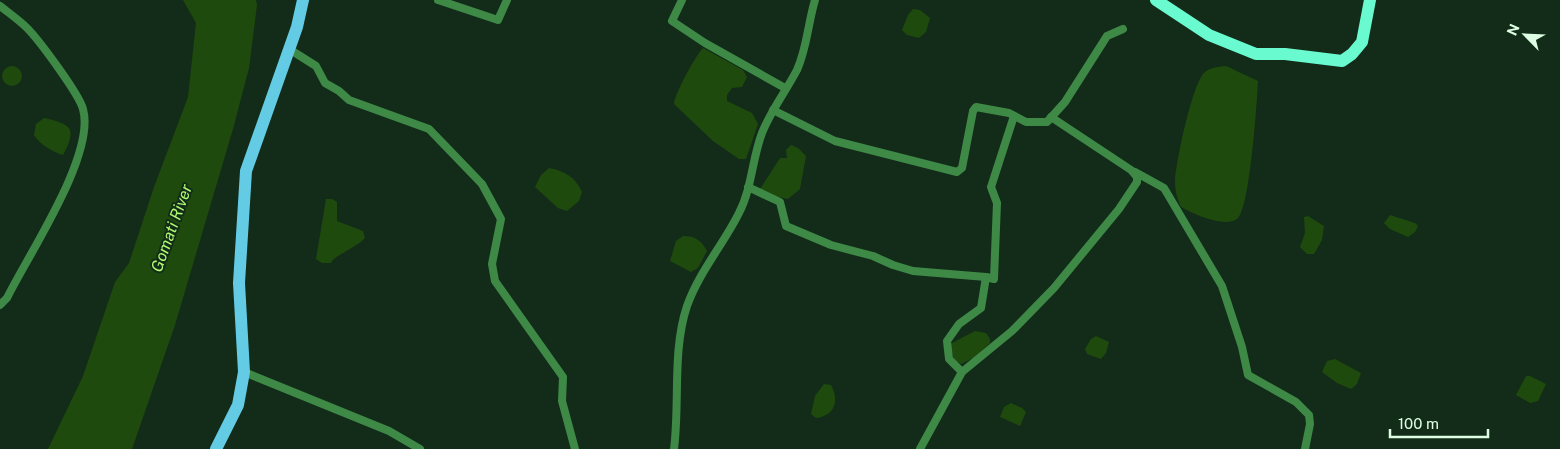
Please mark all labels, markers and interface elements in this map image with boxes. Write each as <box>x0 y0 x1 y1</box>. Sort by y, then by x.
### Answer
north arrow <box>1500 10 1550 60</box>
text: N <box>1504 21 1523 38</box>
water label: Gomati River <box>147 181 196 275</box>
scale bar <box>1390 406 1488 438</box>
text: 100 m <box>1398 415 1439 432</box>

